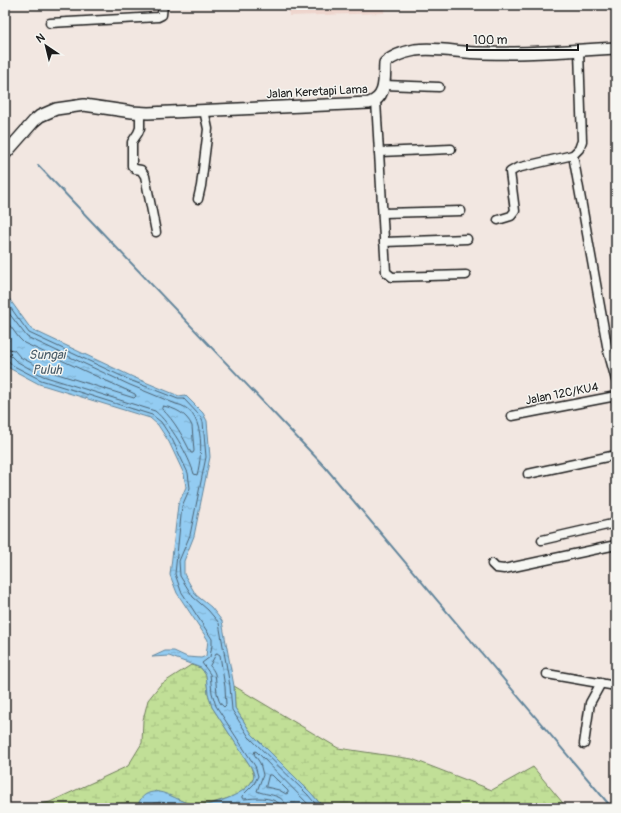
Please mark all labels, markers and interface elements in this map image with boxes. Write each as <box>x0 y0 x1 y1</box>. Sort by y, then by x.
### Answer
north arrow <box>26 26 66 66</box>
scale bar <box>467 26 578 52</box>
text: N <box>34 30 48 46</box>
text: 100 m <box>473 33 508 48</box>
street label: Jalan Keretapi Lama <box>266 82 368 102</box>
water label: Sungai Puluh <box>29 347 68 378</box>
street label: Jalan 12C/KU4 <box>524 380 600 408</box>

